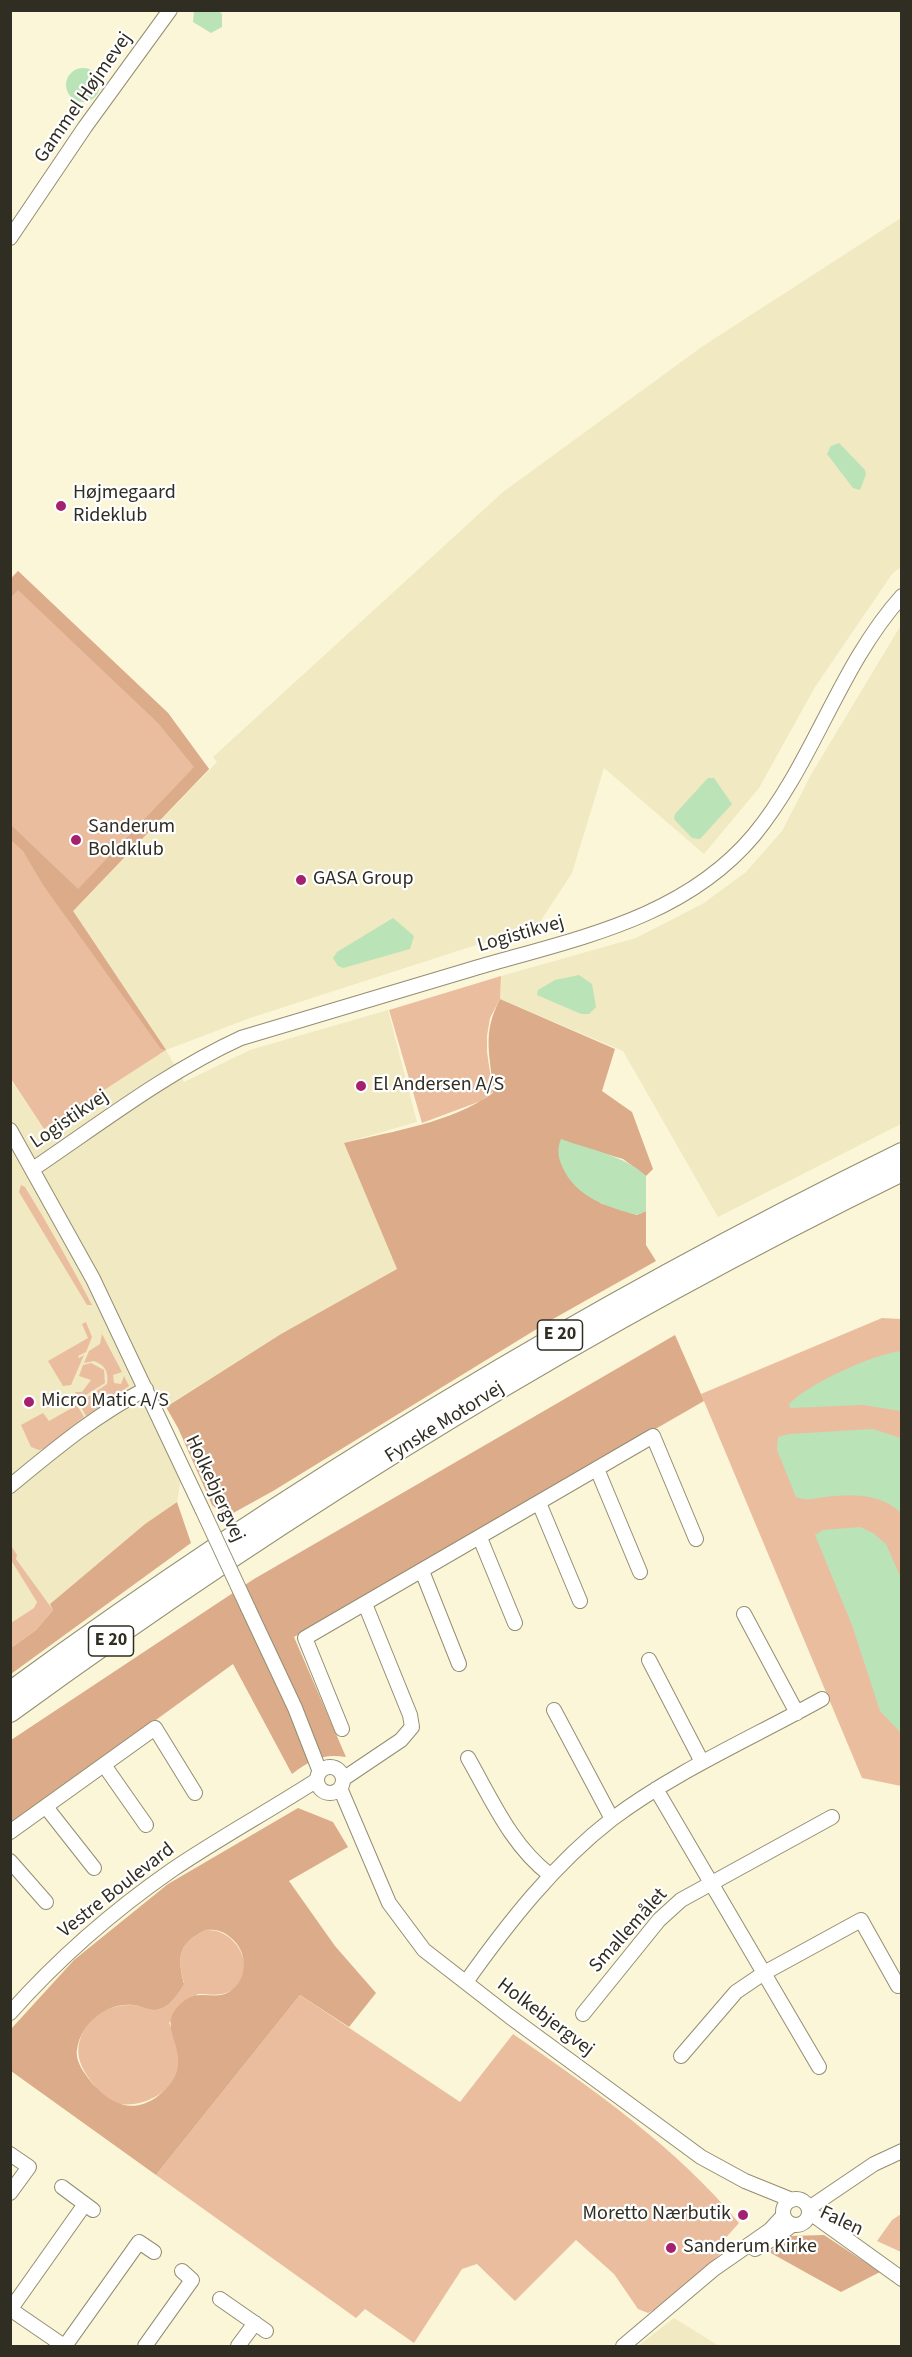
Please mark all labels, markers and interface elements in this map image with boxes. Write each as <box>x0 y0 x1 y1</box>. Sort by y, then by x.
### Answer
street label: Gammel Højmevej <box>30 28 138 168</box>
place label: Højmegaard Rideklub <box>73 482 176 529</box>
marker: Højmegaard Rideklub <box>54 499 68 513</box>
place label: Sanderum Boldklub <box>88 816 175 863</box>
marker: Sanderum Boldklub <box>69 833 83 847</box>
place label: GASA Group <box>313 868 414 892</box>
marker: GASA Group <box>294 873 308 887</box>
street label: Logistikvej <box>475 911 567 959</box>
place label: El Andersen A/S <box>373 1074 504 1098</box>
marker: El Andersen A/S <box>354 1079 368 1093</box>
street label: Logistikvej <box>26 1085 114 1155</box>
road number: E 20 <box>538 1320 582 1350</box>
street label: Fynske Motorvej <box>381 1377 509 1469</box>
place label: Micro Matic A/S <box>41 1390 169 1414</box>
marker: Micro Matic A/S <box>22 1395 36 1409</box>
street label: Holkebjergvej <box>179 1432 249 1546</box>
road number: E 20 <box>88 1626 134 1656</box>
street label: Vestre Boulevard <box>54 1838 180 1944</box>
street label: Smallemålet <box>585 1884 673 1978</box>
street label: Holkebjergvej <box>492 1974 598 2062</box>
street label: Falen <box>815 2202 867 2242</box>
place label: Moretto Nærbutik <box>583 2203 731 2227</box>
marker: Moretto Nærbutik <box>736 2208 750 2222</box>
place label: Sanderum Kirke <box>683 2236 817 2260</box>
marker: Sanderum Kirke <box>664 2241 678 2255</box>

